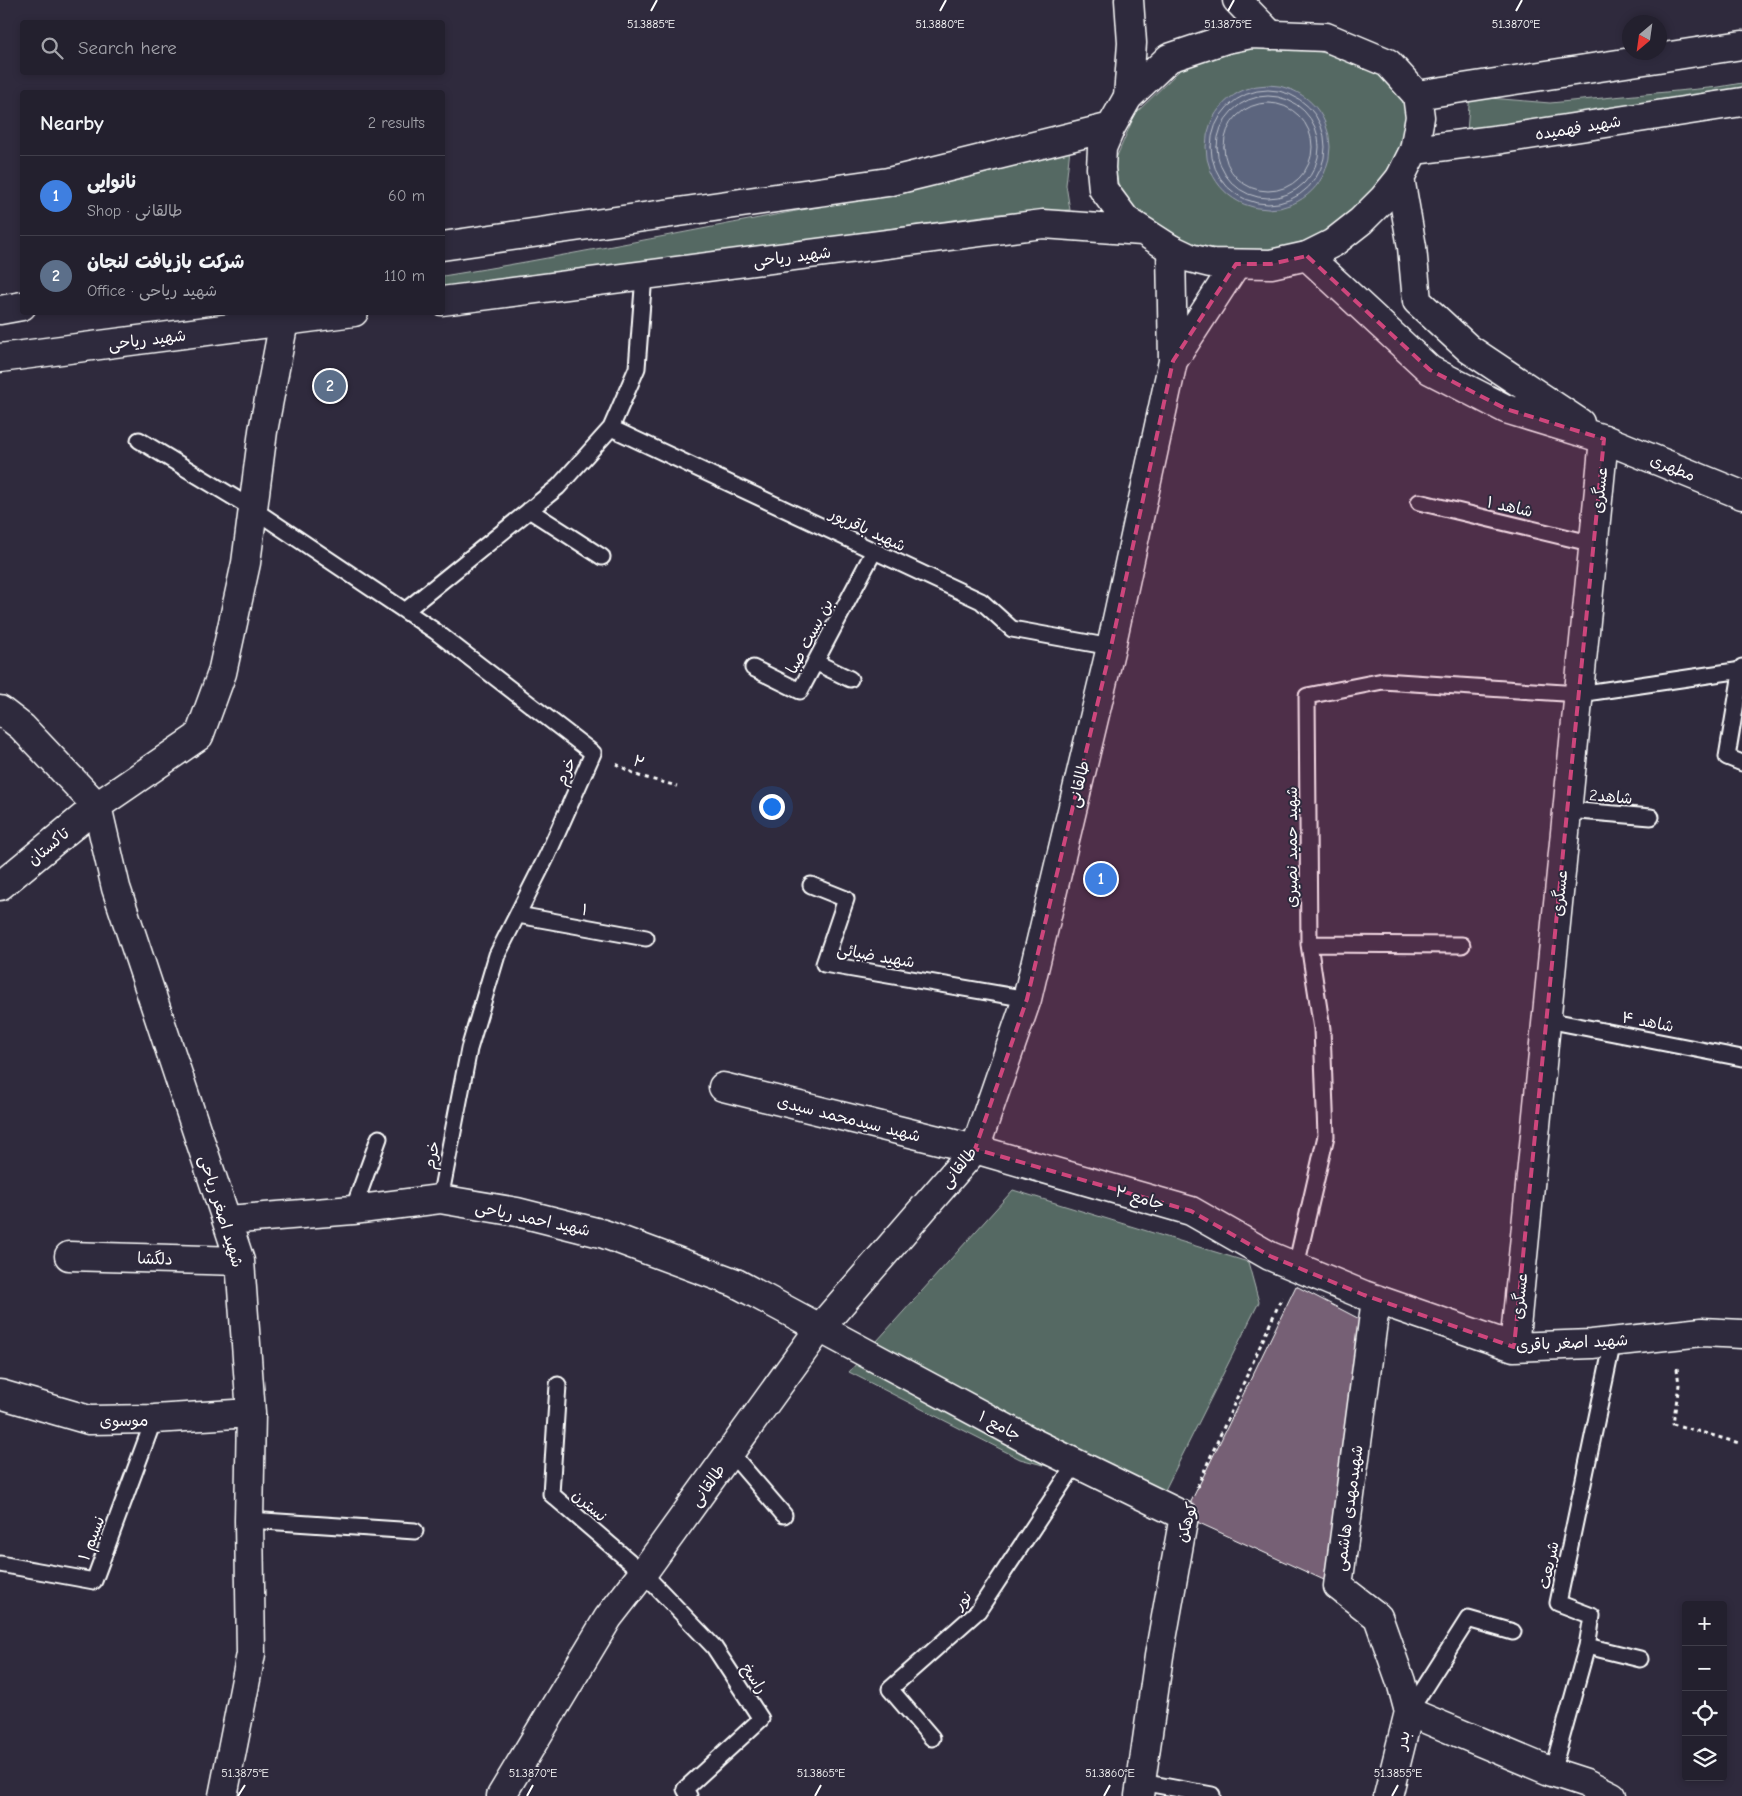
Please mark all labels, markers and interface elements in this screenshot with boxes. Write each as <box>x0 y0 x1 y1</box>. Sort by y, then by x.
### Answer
north arrow <box>1622 15 1667 60</box>
text: 51.3885°E <box>627 17 675 31</box>
text: 51.3880°E <box>915 17 965 31</box>
text: 51.3875°E <box>1204 17 1252 31</box>
text: 51.3870°E <box>1492 17 1540 31</box>
search box <box>20 20 445 75</box>
icon: search <box>38 34 66 62</box>
text: Search here <box>78 37 177 59</box>
text: Nearby <box>40 111 104 135</box>
street label: شهید فهمیده <box>1534 112 1622 144</box>
text: 2 results <box>368 114 425 132</box>
text: نانوایی <box>87 171 138 193</box>
text: 1 <box>53 187 59 205</box>
text: 60 m <box>388 187 425 205</box>
text: Shop · طالقانی <box>87 202 182 220</box>
street label: شهید ریاحی <box>752 243 832 272</box>
text: شرکت بازیافت لنجان <box>87 251 244 273</box>
text: 2 <box>52 267 60 285</box>
text: 110 m <box>384 267 425 285</box>
text: Office · شهید ریاحی <box>87 282 217 300</box>
street label: شهید ریاحی <box>107 326 187 355</box>
pin: 2 <box>314 367 346 405</box>
street label: مطهری <box>1647 451 1698 485</box>
street label: عسگری <box>1588 466 1611 514</box>
street label: شاهد ۱ <box>1485 493 1534 521</box>
street label: شهید باقرپور <box>825 504 908 556</box>
street label: بن بست صبا <box>783 596 837 677</box>
street label: ۲ <box>630 752 647 772</box>
street label: خرم <box>552 755 583 789</box>
street label: طالقانی <box>1065 759 1094 810</box>
street label: شهید حمید نصیری <box>1283 786 1301 908</box>
street label: شاهد2 <box>1588 786 1633 808</box>
your location <box>759 794 785 820</box>
street label: تاکستان <box>24 824 73 869</box>
pin: 1 <box>1085 860 1117 898</box>
street label: عسگری <box>1548 869 1571 917</box>
street label: ۱ <box>580 901 589 919</box>
street label: شهید ضیائی <box>835 940 916 973</box>
street label: شاهد ۴ <box>1620 1008 1675 1036</box>
street label: شهید سیدمحمد سیدی <box>775 1092 922 1146</box>
street label: خرم <box>420 1140 446 1171</box>
street label: طالقانی <box>937 1143 982 1192</box>
street label: شهید اصغر ریاحی <box>195 1153 247 1270</box>
street label: جامع ۲ <box>1113 1182 1166 1215</box>
street label: شهید احمد ریاحی <box>473 1198 592 1241</box>
street label: دلگشا <box>137 1248 173 1269</box>
street label: عسگری <box>1508 1272 1531 1320</box>
street label: شهید اصغر باقری <box>1516 1331 1629 1355</box>
street label: جامع ۱ <box>974 1407 1024 1446</box>
street label: موسوی <box>100 1412 149 1431</box>
street label: شهیدمهدی هاشمی <box>1331 1444 1368 1573</box>
street label: طالقانی <box>687 1461 730 1511</box>
street label: نسترن <box>568 1486 610 1526</box>
street label: کوهکن <box>1173 1500 1202 1545</box>
street label: نسیم ۱ <box>75 1514 111 1564</box>
street label: شریعت <box>1535 1540 1563 1591</box>
street label: نور <box>949 1588 976 1615</box>
map controls <box>1682 1601 1727 1781</box>
button: + <box>1682 1601 1727 1646</box>
button: − <box>1682 1646 1727 1691</box>
street label: راسخ <box>737 1660 771 1698</box>
button: locate <box>1682 1691 1727 1736</box>
street label: بدر <box>1391 1729 1414 1754</box>
button: layers <box>1682 1736 1727 1781</box>
text: 51.3875°E <box>221 1766 269 1780</box>
text: 51.3870°E <box>509 1766 557 1780</box>
text: 51.3865°E <box>797 1766 845 1780</box>
text: 51.3860°E <box>1085 1766 1135 1780</box>
text: 51.3855°E <box>1374 1766 1422 1780</box>

